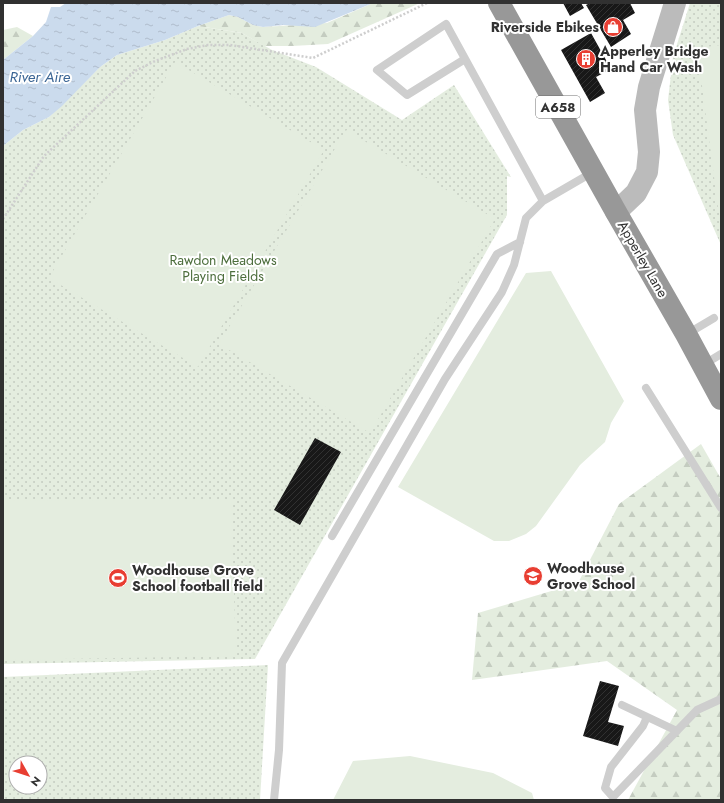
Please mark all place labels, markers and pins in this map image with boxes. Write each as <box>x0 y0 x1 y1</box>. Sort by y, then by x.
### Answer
shop icon: Riverside Ebikes <box>602 16 624 38</box>
place label: Riverside Ebikes <box>491 17 600 37</box>
place label: Apperley Bridge Hand Car Wash <box>599 41 709 77</box>
building icon: Apperley Bridge Hand Car Wash <box>575 48 597 70</box>
place label: Woodhouse Grove School <box>547 558 635 594</box>
place label: Woodhouse Grove School football field <box>132 560 263 596</box>
school or university icon: Woodhouse Grove School <box>522 565 544 587</box>
sports icon: Woodhouse Grove School football field <box>107 567 129 589</box>

